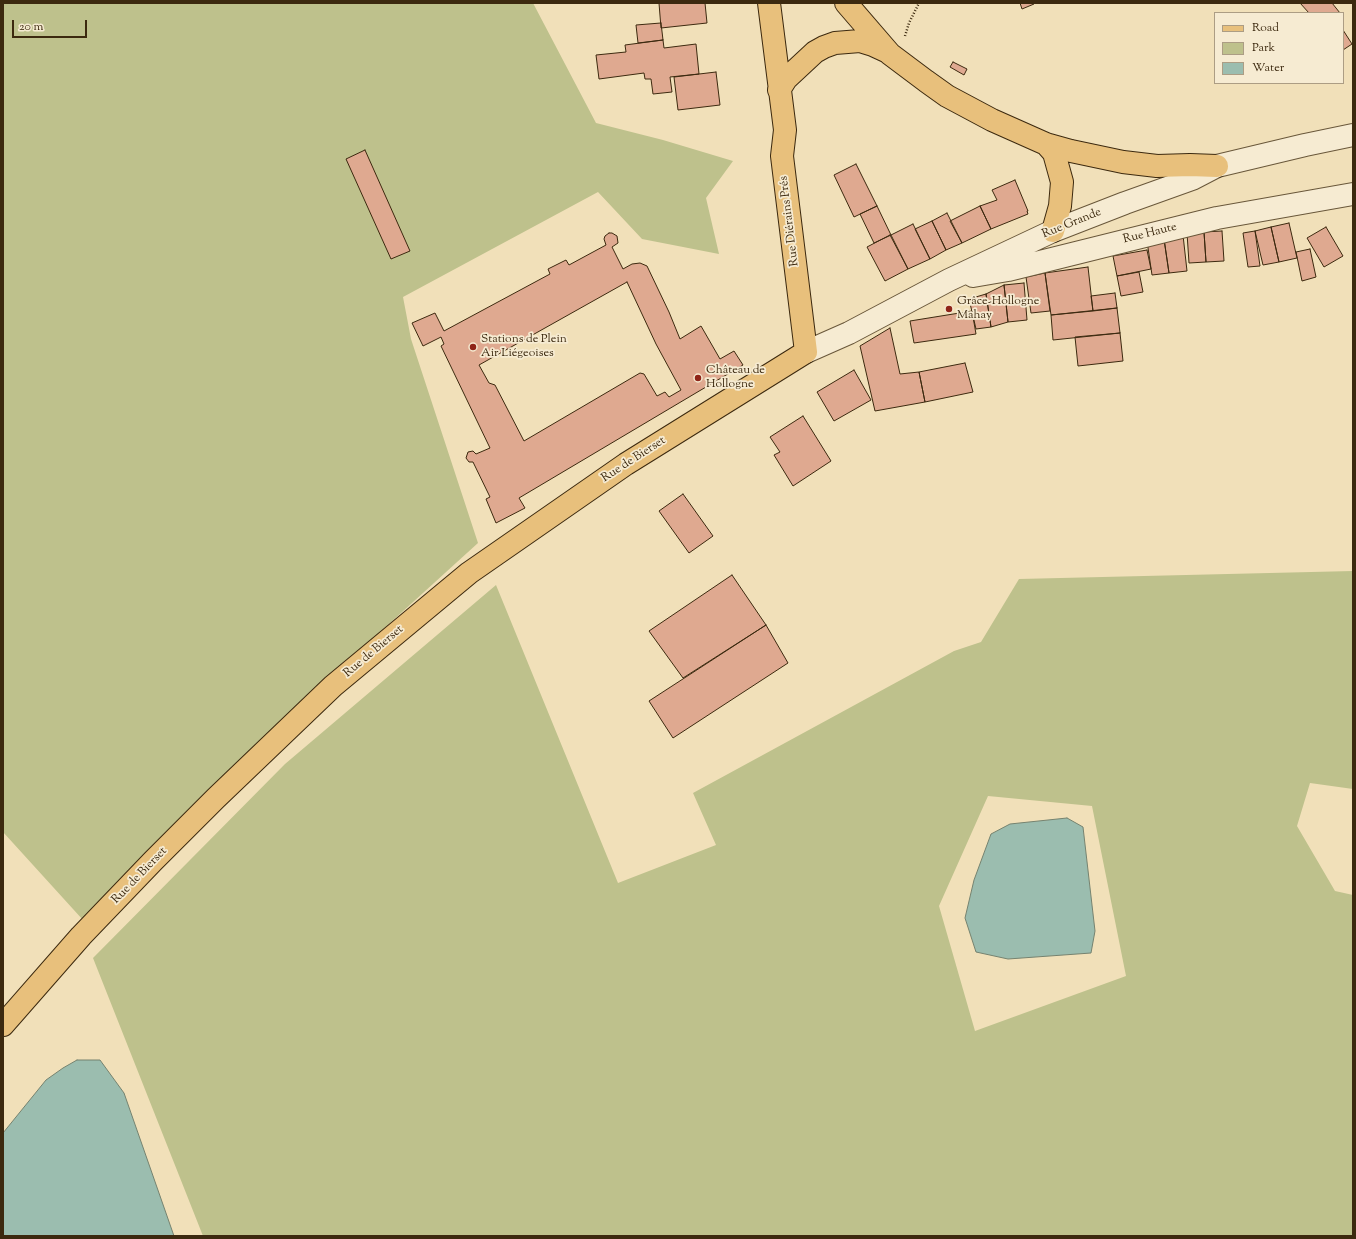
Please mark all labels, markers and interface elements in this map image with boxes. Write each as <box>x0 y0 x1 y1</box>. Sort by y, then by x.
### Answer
scale bar <box>14 12 89 38</box>
legend <box>1214 12 1344 84</box>
text: 20 m <box>19 18 43 36</box>
text: Road <box>1252 19 1279 37</box>
text: Park <box>1252 39 1275 57</box>
text: Water <box>1252 59 1284 77</box>
street label: Rue Diérains Prés <box>777 175 803 267</box>
street label: Rue Grande <box>1040 206 1104 242</box>
street label: Rue Haute <box>1122 220 1178 248</box>
place label: Grâce-Hollogne Mahay <box>957 295 1039 323</box>
marker: Grâce-Hollogne Mahay <box>944 304 954 314</box>
place label: Stations de Plein Air Liégeoises <box>481 333 567 361</box>
marker: Stations de Plein Air Liégeoises <box>468 342 478 352</box>
place label: Château de Hollogne <box>706 364 765 392</box>
marker: Château de Hollogne <box>693 373 703 383</box>
street label: Rue de Bierset <box>599 434 669 486</box>
street label: Rue de Bierset <box>341 623 407 681</box>
street label: Rue de Bierset <box>109 845 171 907</box>

